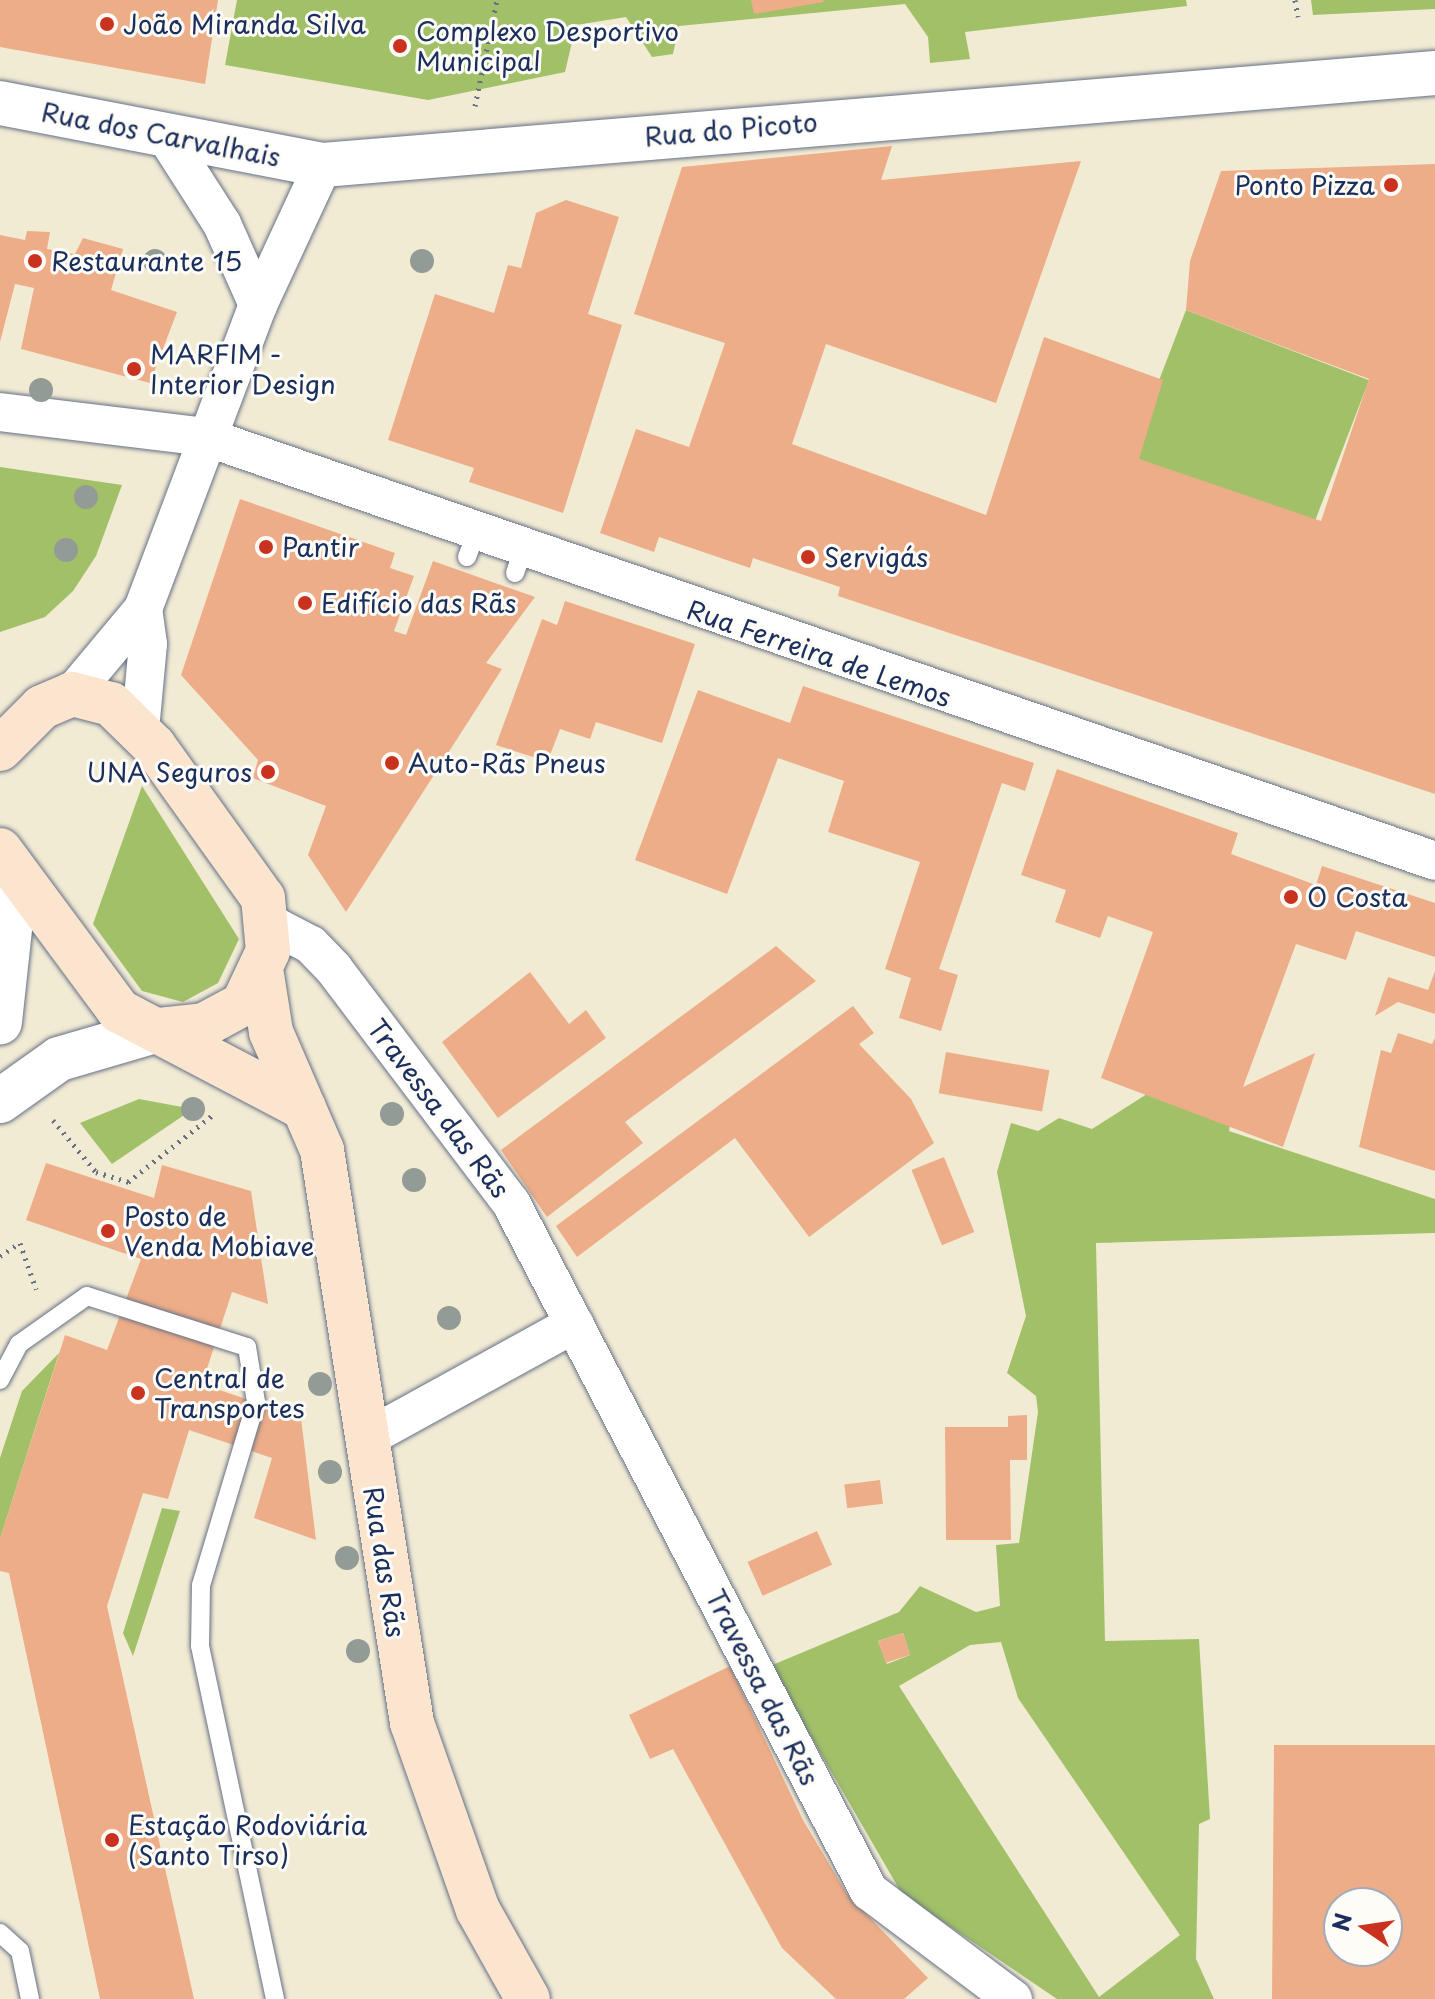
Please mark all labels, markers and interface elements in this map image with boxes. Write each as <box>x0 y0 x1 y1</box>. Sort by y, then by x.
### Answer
place label: João Miranda Silva <box>123 8 366 40</box>
marker: João Miranda Silva <box>98 15 116 33</box>
place label: Complexo Desportivo Municipal <box>416 15 679 76</box>
marker: Complexo Desportivo Municipal <box>391 37 409 55</box>
street label: Rua dos Carvalhais <box>39 96 283 172</box>
street label: Rua do Picoto <box>644 106 818 152</box>
place label: Ponto Pizza <box>1233 169 1375 201</box>
marker: Ponto Pizza <box>1382 176 1400 194</box>
place label: Restaurante 15 <box>51 245 240 277</box>
marker: Restaurante 15 <box>26 252 44 270</box>
place label: MARFIM - Interior Design <box>150 338 337 400</box>
marker: MARFIM - Interior Design <box>125 360 143 378</box>
place label: Pantir <box>282 531 359 563</box>
marker: Pantir <box>257 538 275 556</box>
place label: Servigás <box>824 541 928 573</box>
marker: Servigás <box>799 548 817 566</box>
place label: Edifício das Rãs <box>321 587 518 619</box>
street label: Rua Ferreira de Lemos <box>681 593 957 713</box>
marker: Edifício das Rãs <box>296 594 314 612</box>
place label: Auto-Rãs Pneus <box>408 747 608 779</box>
marker: Auto-Rãs Pneus <box>383 754 401 772</box>
place label: UNA Seguros <box>86 756 252 788</box>
marker: UNA Seguros <box>259 763 277 781</box>
place label: O Costa <box>1307 881 1409 913</box>
marker: O Costa <box>1282 888 1300 906</box>
street label: Travessa das Rãs <box>361 1012 517 1204</box>
place label: Posto de Venda Mobiave <box>124 1200 313 1262</box>
marker: Posto de Venda Mobiave <box>99 1222 117 1240</box>
place label: Central de Transportes <box>154 1362 304 1424</box>
marker: Central de Transportes <box>129 1384 147 1402</box>
street label: Rua das Rãs <box>357 1483 413 1641</box>
street label: Travessa das Rãs <box>700 1584 826 1790</box>
place label: Estação Rodoviária (Santo Tirso) <box>128 1809 368 1870</box>
marker: Estação Rodoviária (Santo Tirso) <box>103 1831 121 1849</box>
north arrow <box>1323 1887 1403 1967</box>
text: N <box>1323 1910 1359 1934</box>

